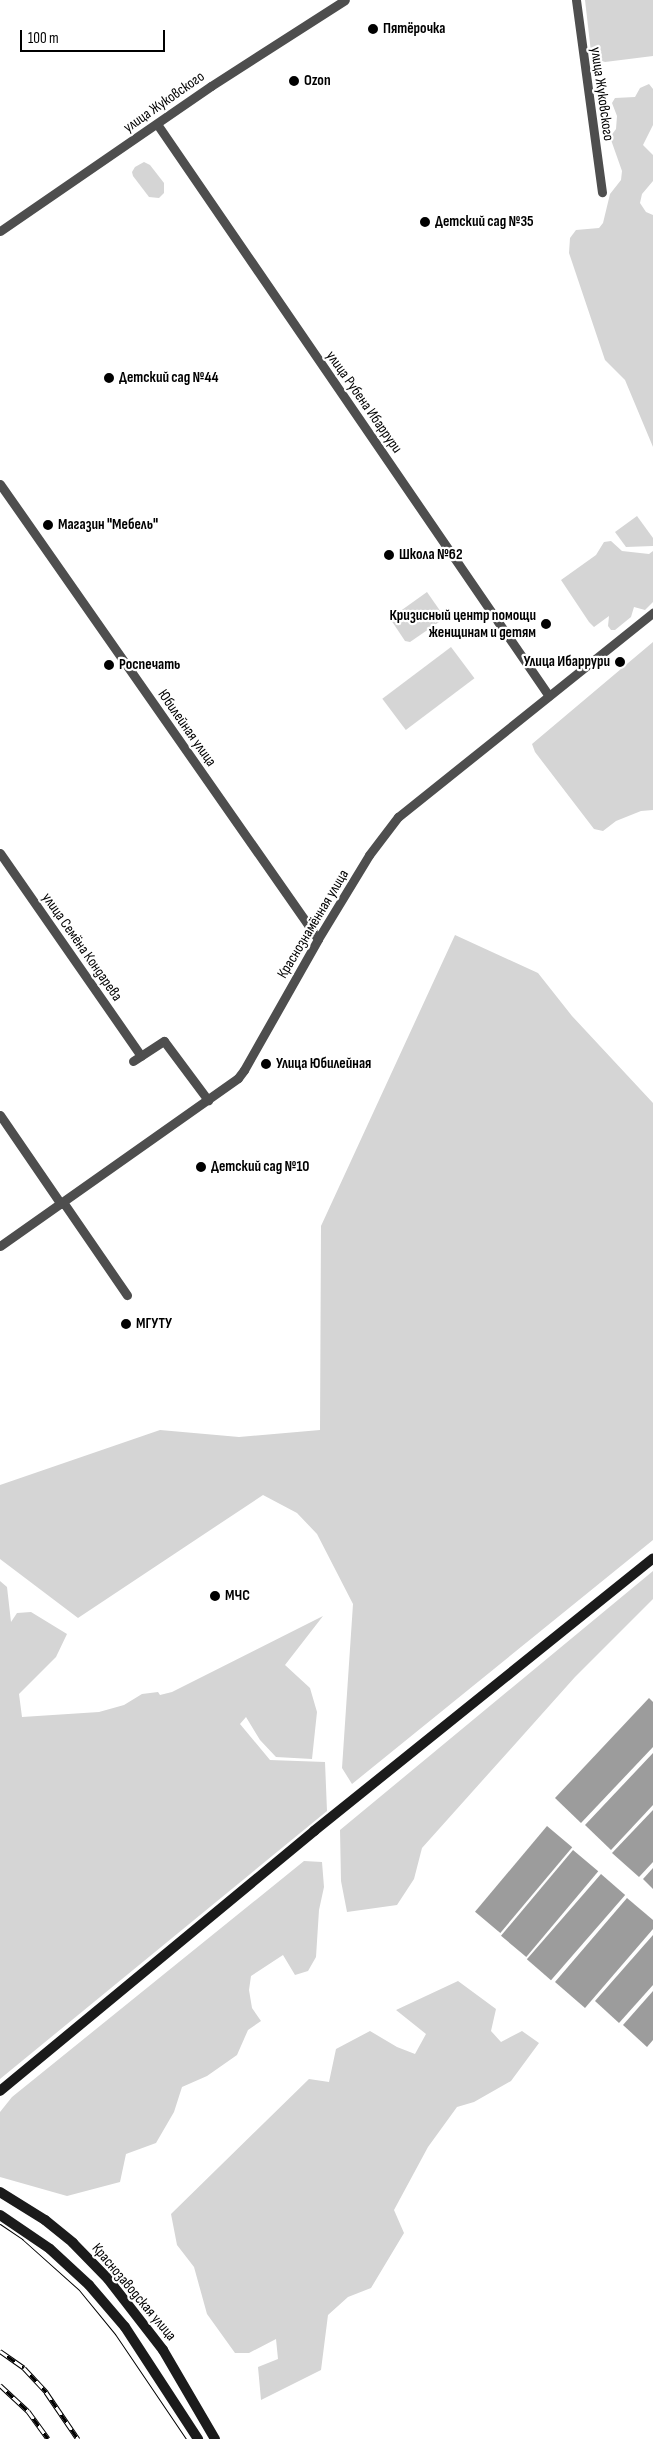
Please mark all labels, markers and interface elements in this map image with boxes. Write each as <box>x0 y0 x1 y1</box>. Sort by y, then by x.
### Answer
scale bar <box>22 20 168 52</box>
place label: Пятёрочка <box>383 20 445 38</box>
marker: Пятёрочка <box>367 23 379 35</box>
text: 100 m <box>28 29 59 48</box>
street label: улица Жуковского <box>587 46 617 142</box>
street label: улица Жуковского <box>120 68 208 136</box>
place label: Ozon <box>304 72 331 90</box>
marker: Ozon <box>288 75 300 87</box>
place label: Детский сад №35 <box>435 213 534 231</box>
marker: Детский сад №35 <box>419 216 431 228</box>
street label: улица Рубена Ибаррури <box>322 347 406 457</box>
place label: Детский сад №44 <box>119 369 218 387</box>
marker: Детский сад №44 <box>103 372 115 384</box>
place label: Магазин "Мебель" <box>58 516 158 534</box>
marker: Магазин "Мебель" <box>42 519 54 531</box>
place label: Школа №62 <box>399 546 462 564</box>
marker: Школа №62 <box>383 549 395 561</box>
place label: Кризисный центр помощи женщинам и детям <box>390 606 536 641</box>
marker: Кризисный центр помощи женщинам и детям <box>540 618 552 630</box>
place label: Улица Ибаррури <box>524 653 610 671</box>
place label: Роспечать <box>119 656 180 674</box>
marker: Улица Ибаррури <box>614 656 626 668</box>
marker: Роспечать <box>103 659 115 671</box>
street label: Юбилейная улица <box>154 686 220 770</box>
street label: Краснознамённая улица <box>273 866 353 982</box>
street label: улица Семёна Кондарева <box>38 889 126 1005</box>
place label: Улица Юбилейная <box>276 1055 371 1073</box>
marker: Улица Юбилейная <box>260 1058 272 1070</box>
place label: Детский сад №10 <box>211 1158 309 1176</box>
marker: Детский сад №10 <box>195 1161 207 1173</box>
place label: МГУТУ <box>136 1315 172 1333</box>
marker: МГУТУ <box>120 1318 132 1330</box>
place label: МЧС <box>225 1587 250 1605</box>
marker: МЧС <box>209 1590 221 1602</box>
street label: Краснозаводская улица <box>88 2240 180 2344</box>

